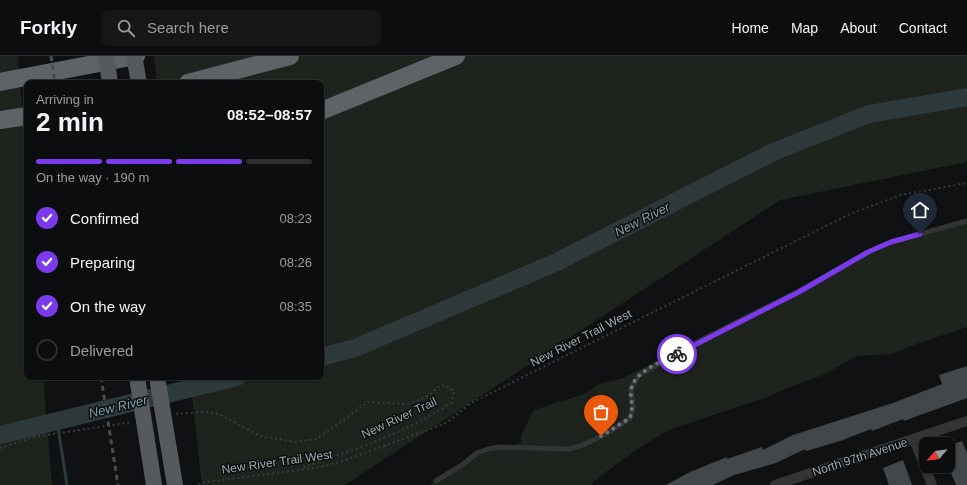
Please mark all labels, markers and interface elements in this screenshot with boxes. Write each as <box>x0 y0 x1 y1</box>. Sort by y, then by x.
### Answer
search box <box>101 10 381 46</box>
text: Forkly <box>20 17 77 38</box>
icon: search <box>115 17 137 39</box>
text: Search here <box>147 19 229 36</box>
text: Home <box>732 20 769 36</box>
text: Map <box>791 20 818 36</box>
text: About <box>840 20 877 36</box>
text: Contact <box>899 20 947 36</box>
text: Arriving in <box>36 92 94 107</box>
text: 08:52–08:57 <box>227 106 312 123</box>
text: 2 min <box>36 107 104 137</box>
text: On the way · 190 m <box>36 170 149 185</box>
pin <box>903 193 937 234</box>
water label: New River <box>612 199 673 240</box>
icon: home <box>909 199 931 221</box>
icon: check <box>36 207 58 229</box>
text: Confirmed <box>70 210 139 227</box>
text: 08:23 <box>279 211 312 226</box>
icon: check <box>36 251 58 273</box>
text: Preparing <box>70 254 135 271</box>
text: 08:26 <box>279 255 312 270</box>
icon: check <box>36 295 58 317</box>
text: On the way <box>70 298 146 315</box>
text: 08:35 <box>279 299 312 314</box>
street label: New River Trail West <box>528 306 635 370</box>
courier <box>657 334 697 374</box>
text: Delivered <box>70 342 133 359</box>
icon: bike <box>666 343 688 365</box>
water label: New River <box>87 392 150 421</box>
street label: New River Trail <box>359 394 439 442</box>
pin <box>584 395 618 436</box>
icon: bag <box>590 401 612 423</box>
street label: North 97th Avenue <box>811 435 910 479</box>
north arrow <box>919 437 955 473</box>
map controls <box>919 437 955 473</box>
street label: New River Trail West <box>221 447 334 477</box>

